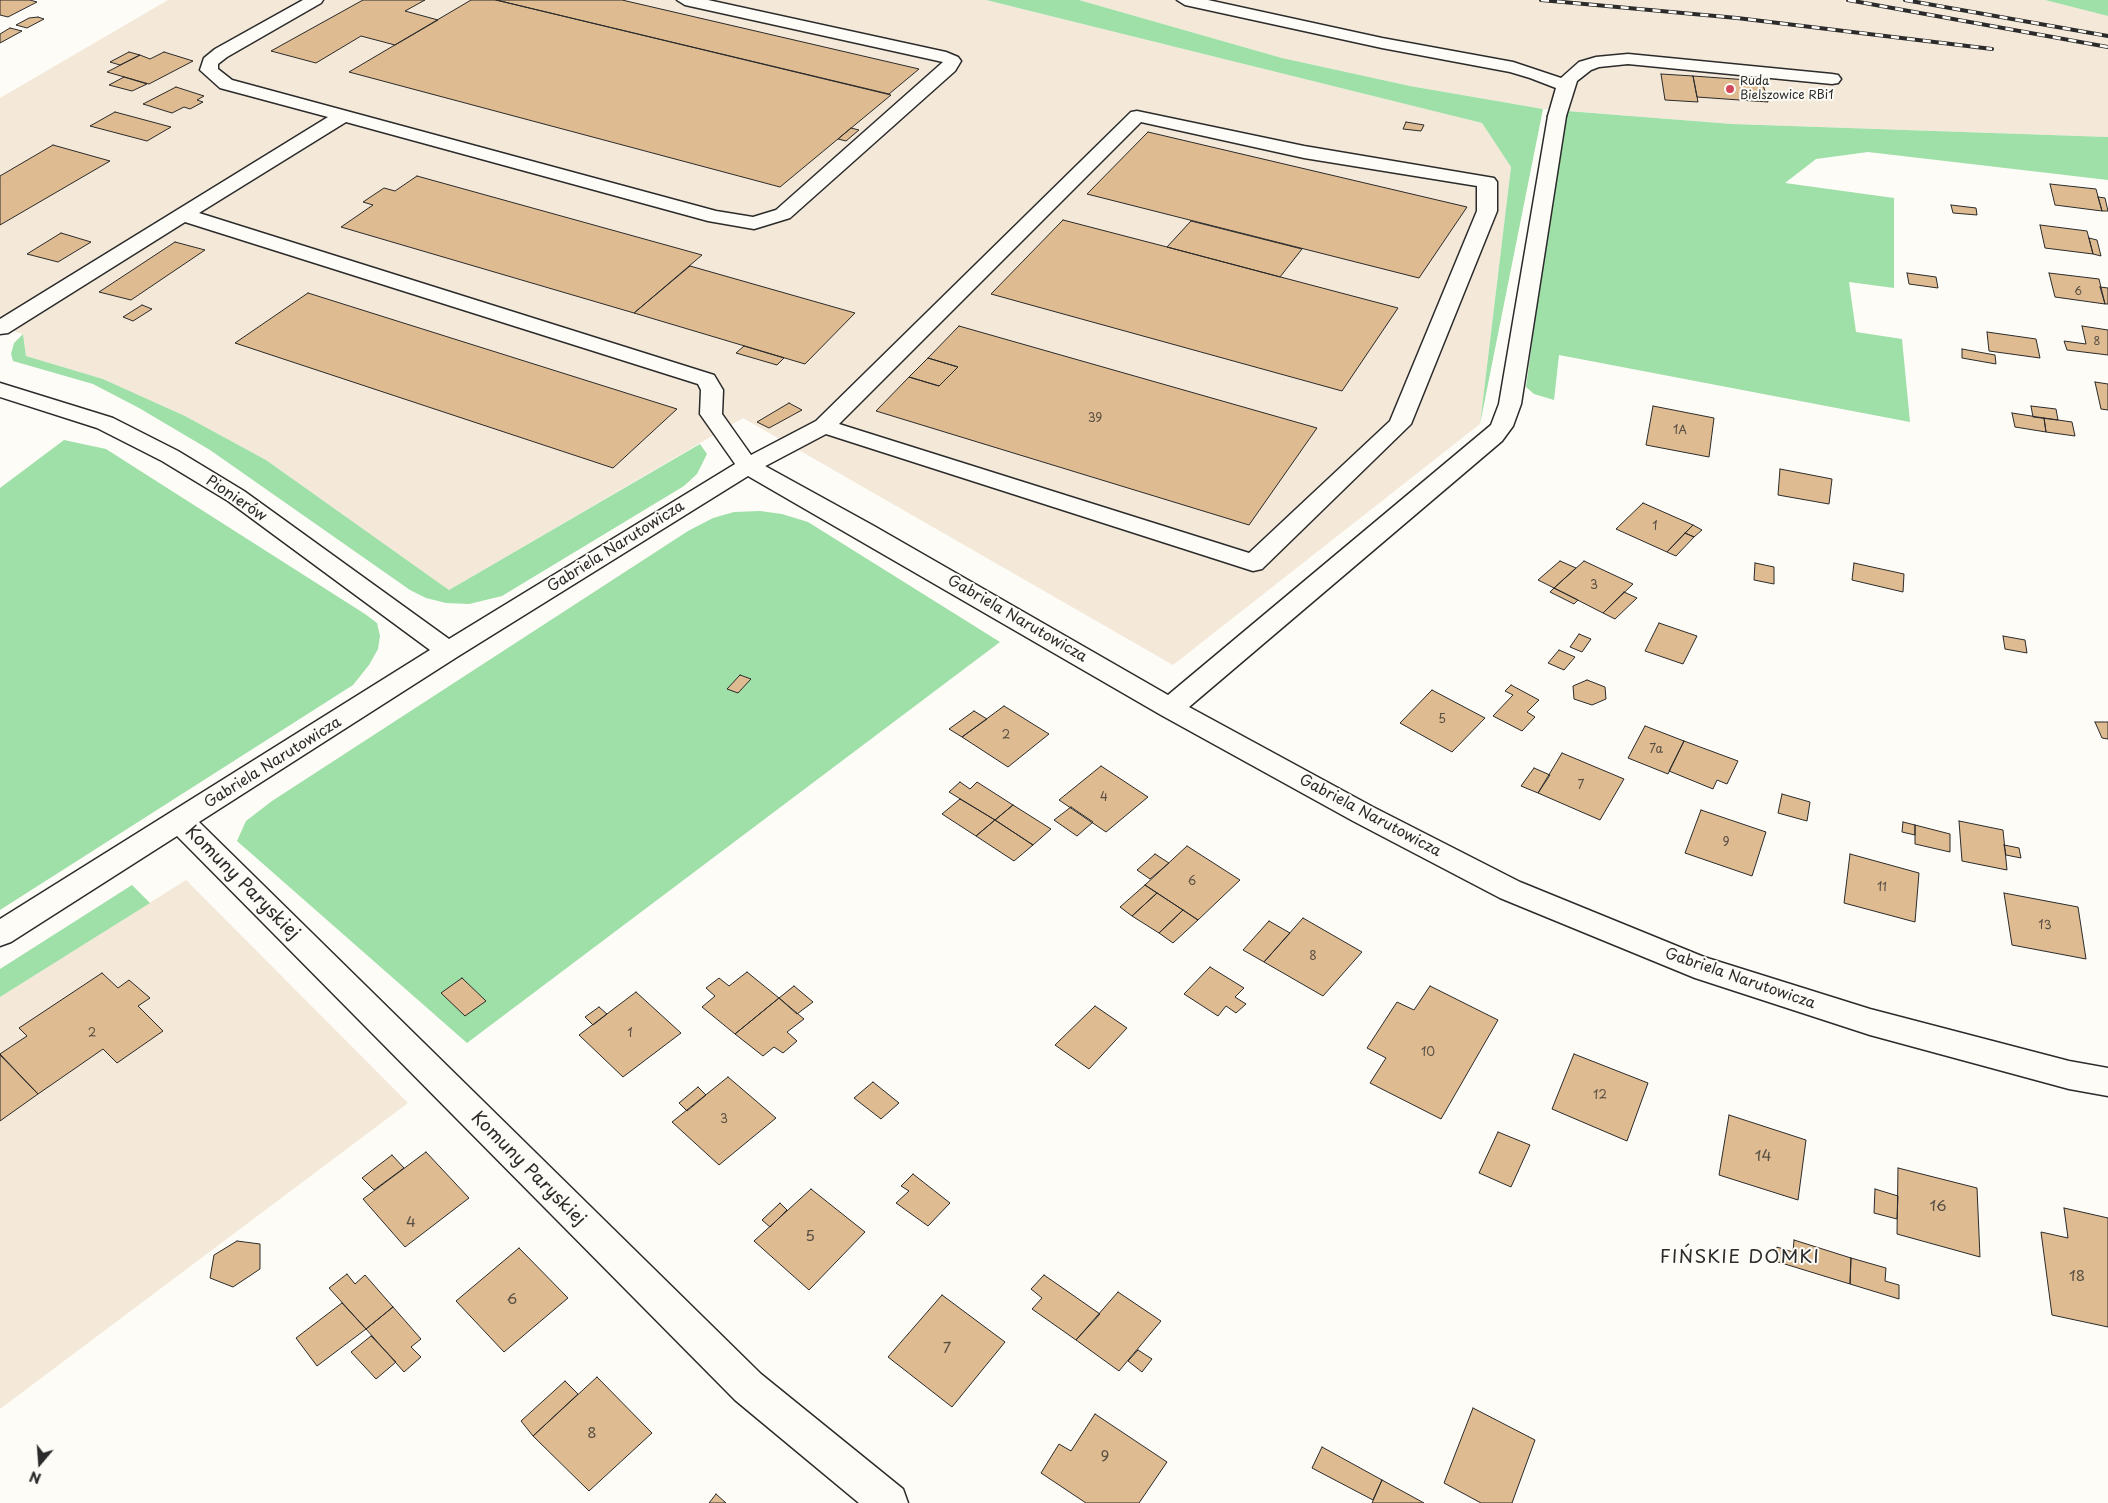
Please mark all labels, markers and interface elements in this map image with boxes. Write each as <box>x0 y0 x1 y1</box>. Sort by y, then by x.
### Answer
place label: Ruda Bielszowice RBi1 <box>1740 75 1834 103</box>
marker: Ruda Bielszowice RBi1 <box>1724 83 1736 95</box>
house number: 6 <box>2074 285 2082 299</box>
house number: 8 <box>2094 335 2100 349</box>
house number: 39 <box>1088 412 1102 426</box>
house number: 1A <box>1673 424 1687 438</box>
street label: Pionierów <box>202 472 270 526</box>
street label: Gabriela Narutowicza <box>544 498 688 596</box>
house number: 1 <box>1652 520 1658 534</box>
street label: Gabriela Narutowicza <box>944 572 1090 666</box>
house number: 3 <box>1590 579 1598 593</box>
house number: 5 <box>1438 713 1446 727</box>
street label: Gabriela Narutowicza <box>201 714 345 812</box>
house number: 2 <box>1002 729 1010 743</box>
house number: 7a <box>1649 743 1663 757</box>
street label: Gabriela Narutowicza <box>1296 771 1444 861</box>
house number: 7 <box>1578 779 1584 793</box>
house number: 4 <box>1100 791 1108 805</box>
street label: Komuny Paryskiej <box>180 821 304 945</box>
house number: 9 <box>1722 836 1730 850</box>
house number: 6 <box>1188 875 1196 889</box>
house number: 11 <box>1877 881 1887 895</box>
house number: 13 <box>2038 919 2052 933</box>
street label: Gabriela Narutowicza <box>1662 945 1818 1013</box>
house number: 8 <box>1309 950 1317 964</box>
house number: 2 <box>88 1027 96 1041</box>
house number: 1 <box>627 1027 633 1041</box>
house number: 10 <box>1421 1046 1435 1060</box>
house number: 12 <box>1593 1089 1607 1103</box>
street label: Komuny Paryskiej <box>466 1107 590 1231</box>
house number: 3 <box>720 1113 728 1127</box>
house number: 14 <box>1755 1148 1771 1166</box>
house number: 16 <box>1929 1198 1947 1216</box>
house number: 4 <box>406 1214 416 1232</box>
house number: 5 <box>805 1228 815 1246</box>
district label: FIŃSKIE DOMKI <box>1658 1247 1822 1269</box>
house number: 18 <box>2069 1268 2085 1286</box>
house number: 6 <box>507 1291 517 1309</box>
house number: 7 <box>943 1340 951 1358</box>
house number: 8 <box>587 1425 597 1443</box>
north arrow <box>15 1438 65 1488</box>
house number: 9 <box>1101 1448 1109 1466</box>
text: N <box>27 1466 44 1489</box>

